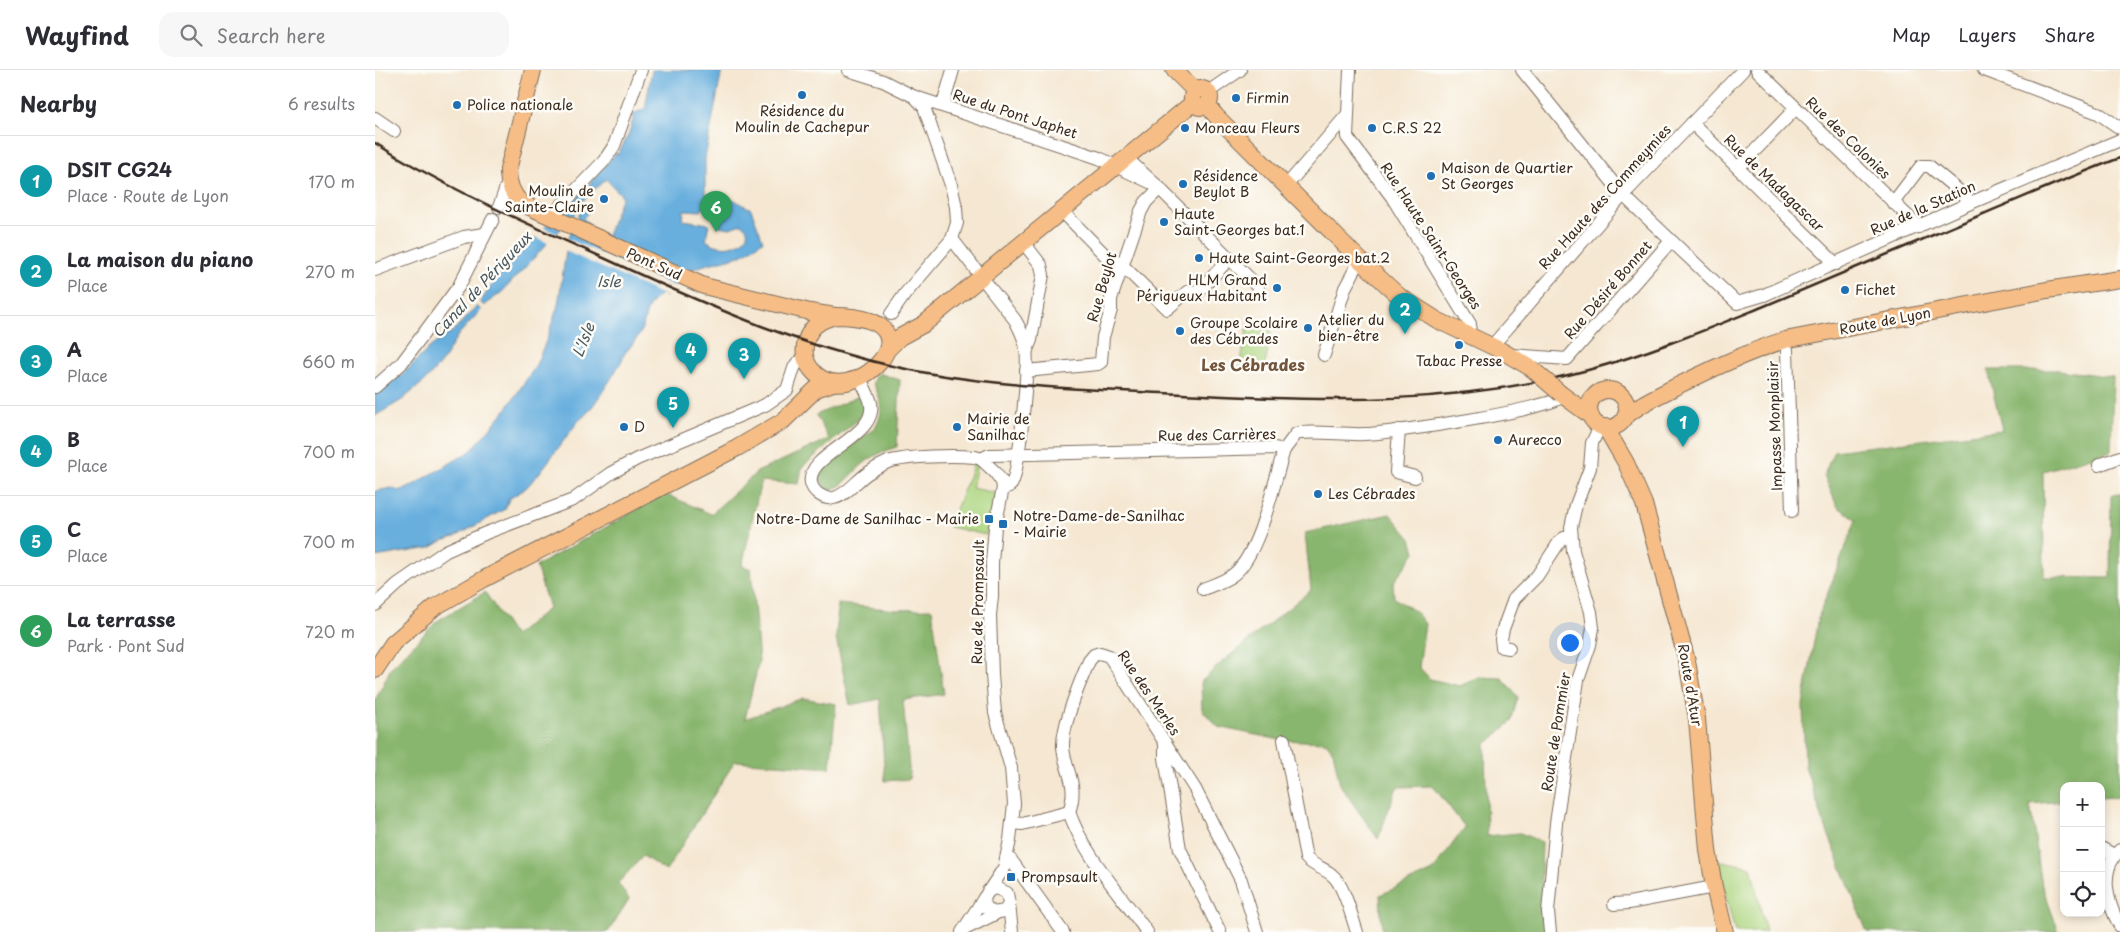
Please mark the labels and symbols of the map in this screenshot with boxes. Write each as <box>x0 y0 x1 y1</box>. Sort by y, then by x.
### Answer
street label: Rue du Pont Japhet <box>950 83 1080 144</box>
place label: Firmin <box>1246 87 1289 108</box>
marker: Résidence du Moulin de Cachepur <box>796 89 808 101</box>
marker: Firmin <box>1230 92 1242 104</box>
street label: Rue des Colonies <box>1801 92 1895 184</box>
place label: Police nationale <box>467 94 573 115</box>
marker: Police nationale <box>451 99 463 111</box>
place label: Résidence du Moulin de Cachepur <box>735 100 870 137</box>
place label: Monceau Fleurs <box>1195 117 1300 138</box>
place label: C.R.S 22 <box>1382 117 1442 138</box>
street label: Rue Haute des Commeymies <box>1534 119 1676 274</box>
marker: Monceau Fleurs <box>1179 122 1191 134</box>
marker: C.R.S 22 <box>1366 122 1378 134</box>
street label: Rue de Madagascar <box>1719 129 1830 237</box>
place label: Maison de Quartier St Georges <box>1441 157 1573 194</box>
street label: Rue Haute Saint-Georges <box>1376 158 1487 313</box>
place label: Résidence Beylot B <box>1193 165 1258 202</box>
marker: Maison de Quartier St Georges <box>1425 170 1437 182</box>
street label: Rue de la Station <box>1867 175 1979 240</box>
marker: Résidence Beylot B <box>1177 178 1189 190</box>
place label: Moulin de Sainte-Claire <box>504 180 594 217</box>
pin: 6 <box>700 191 732 232</box>
marker: Moulin de Sainte-Claire <box>598 193 610 205</box>
place label: Haute Saint-Georges bat.1 <box>1174 203 1305 240</box>
marker: Haute Saint-Georges bat.1 <box>1158 216 1170 228</box>
water label: Canal de Périgueux <box>425 224 538 342</box>
street label: Rue Désiré Bonnet <box>1559 236 1657 344</box>
street label: Pont Sud <box>623 242 685 285</box>
place label: Haute Saint-Georges bat.2 <box>1209 247 1390 268</box>
street label: Rue Beylot <box>1081 249 1122 324</box>
marker: Haute Saint-Georges bat.2 <box>1193 252 1205 264</box>
water label: Isle <box>597 269 622 292</box>
place label: HLM Grand Périgueux Habitant <box>1137 269 1267 306</box>
place label: Fichet <box>1855 279 1896 300</box>
marker: HLM Grand Périgueux Habitant <box>1271 282 1283 294</box>
marker: Fichet <box>1839 284 1851 296</box>
pin: 2 <box>1389 293 1421 334</box>
street label: Route de Lyon <box>1837 301 1933 340</box>
place label: Atelier du bien-être <box>1318 309 1384 346</box>
place label: Groupe Scolaire des Cébrades <box>1190 312 1298 349</box>
water label: L'Isle <box>565 318 600 360</box>
marker: Atelier du bien-être <box>1302 322 1314 334</box>
marker: Groupe Scolaire des Cébrades <box>1174 325 1186 337</box>
pin: 4 <box>675 333 707 374</box>
pin: 3 <box>728 338 760 379</box>
marker: Tabac Presse <box>1453 339 1465 351</box>
place label: Tabac Presse <box>1416 350 1502 371</box>
district label: Les Cébrades <box>1201 352 1305 376</box>
street label: Impasse Monplaisir <box>1762 360 1787 491</box>
pin: 5 <box>657 387 689 428</box>
pin: 1 <box>1667 406 1699 447</box>
place label: Mairie de Sanilhac <box>967 408 1030 445</box>
place label: D <box>634 416 645 437</box>
marker: D <box>618 421 630 433</box>
marker: Mairie de Sanilhac <box>951 421 963 433</box>
street label: Rue des Carrières <box>1158 423 1276 446</box>
place label: Aurecco <box>1508 429 1562 450</box>
marker: Aurecco <box>1492 434 1504 446</box>
place label: Les Cébrades <box>1328 483 1415 504</box>
marker: Les Cébrades <box>1312 488 1324 500</box>
place label: Notre-Dame-de-Sanilhac - Mairie <box>1013 505 1185 542</box>
place label: Notre-Dame de Sanilhac - Mairie <box>756 508 979 529</box>
marker: Notre-Dame de Sanilhac - Mairie <box>983 513 995 525</box>
marker: Notre-Dame-de-Sanilhac - Mairie <box>997 518 1009 530</box>
street label: Rue de Prompsault <box>966 539 989 665</box>
your location <box>1557 630 1583 656</box>
street label: Route d'Atur <box>1673 642 1708 728</box>
street label: Rue des Merles <box>1113 646 1186 740</box>
street label: Route de Pommier <box>1536 670 1575 793</box>
place label: Prompsault <box>1021 866 1098 887</box>
marker: Prompsault <box>1005 871 1017 883</box>

